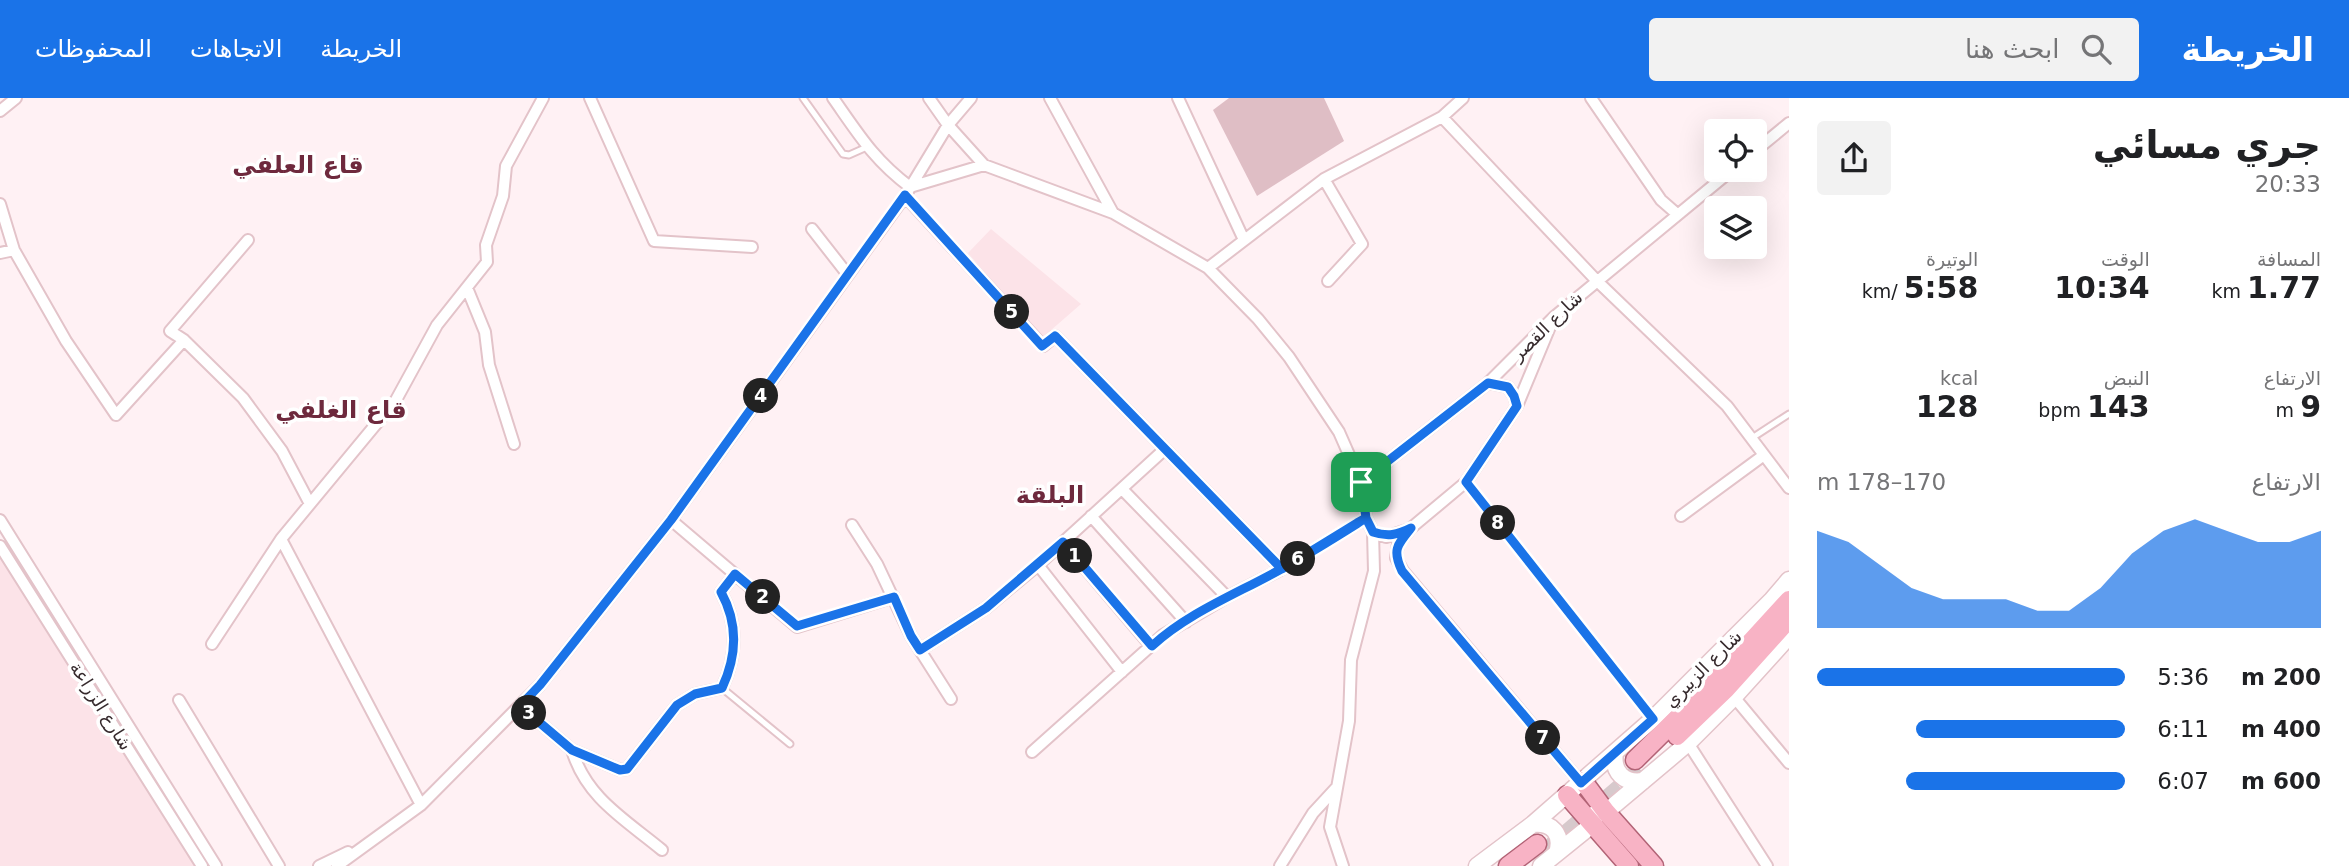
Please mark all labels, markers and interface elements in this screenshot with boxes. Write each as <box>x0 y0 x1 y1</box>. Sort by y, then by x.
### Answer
search box <box>1649 18 2139 81</box>
icon: search <box>2077 30 2115 68</box>
text: الخريطة <box>2181 30 2314 69</box>
text: ابحث هنا <box>1965 34 2059 64</box>
text: المحفوظات <box>35 35 152 63</box>
text: الاتجاهات <box>190 35 282 63</box>
text: الخريطة <box>320 35 402 63</box>
map controls <box>1704 119 1767 259</box>
button: locate <box>1704 119 1767 182</box>
button: share <box>1817 121 1891 195</box>
text: جري مسائي <box>2093 123 2321 167</box>
district label: قاع العلفي <box>232 151 364 179</box>
text: 20:33 <box>2255 171 2321 197</box>
button: layers <box>1704 196 1767 259</box>
text: الوتيرة <box>1926 248 1978 270</box>
text: الوقت <box>2101 248 2150 270</box>
text: المسافة <box>2257 248 2321 270</box>
text: 5:58 <box>1904 270 1978 305</box>
text: 10:34 <box>2054 270 2150 305</box>
text: 1.77 <box>2247 270 2321 305</box>
text: /km <box>1862 280 1904 302</box>
text: km <box>2211 280 2247 302</box>
street label: شارع القصر <box>1506 287 1587 366</box>
pin: 5 <box>995 294 1030 330</box>
text: 5 <box>1005 300 1018 322</box>
text: kcal <box>1940 367 1978 389</box>
text: النبض <box>2104 367 2150 389</box>
text: الارتفاع <box>2264 367 2321 389</box>
pin: 4 <box>744 378 778 414</box>
text: 4 <box>754 384 767 406</box>
text: 128 <box>1916 389 1978 424</box>
text: 143 <box>2087 389 2150 424</box>
text: 9 <box>2300 389 2321 424</box>
district label: قاع الغلفي <box>275 396 407 424</box>
text: bpm <box>2038 399 2087 421</box>
text: m <box>2276 399 2300 421</box>
pin <box>1331 452 1391 512</box>
icon: arrive <box>1342 463 1380 501</box>
text: 170–178 m <box>1817 469 1946 495</box>
text: الارتفاع <box>2252 469 2321 495</box>
district label: البلقة <box>1016 481 1084 509</box>
pin: 8 <box>1480 506 1516 540</box>
text: 8 <box>1491 511 1504 533</box>
pin: 1 <box>1058 538 1092 574</box>
pin: 6 <box>1280 542 1316 576</box>
text: 1 <box>1068 544 1081 566</box>
text: 6 <box>1291 547 1304 569</box>
pin: 2 <box>746 580 780 614</box>
text: 2 <box>756 585 769 607</box>
street label: شارع الزبيري <box>1660 626 1746 712</box>
street label: شارع الزراعة <box>65 658 137 754</box>
text: 5:36 <box>2157 664 2209 690</box>
text: 200 m <box>2241 664 2321 690</box>
pin: 3 <box>512 696 546 730</box>
text: 3 <box>522 701 535 723</box>
text: 6:11 <box>2157 716 2209 742</box>
text: 400 m <box>2241 716 2321 742</box>
pin: 7 <box>1526 720 1560 756</box>
text: 7 <box>1536 726 1549 748</box>
text: 6:07 <box>2157 768 2209 794</box>
text: 600 m <box>2241 768 2321 794</box>

